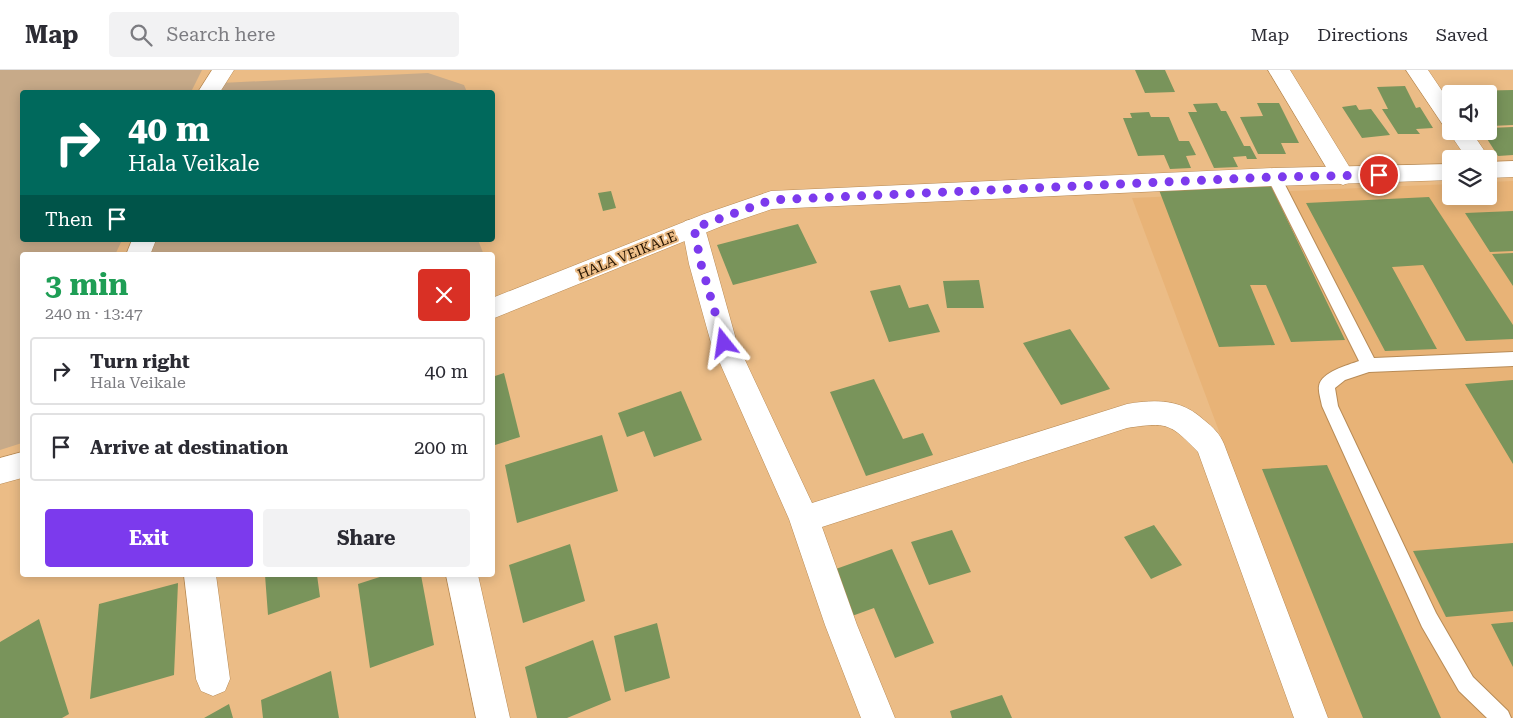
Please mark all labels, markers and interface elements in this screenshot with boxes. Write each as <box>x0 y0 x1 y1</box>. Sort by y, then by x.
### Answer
search box <box>109 12 459 57</box>
text: Map <box>25 21 79 49</box>
icon: search <box>127 21 155 49</box>
text: Search here <box>167 23 275 46</box>
text: Map <box>1251 24 1289 45</box>
text: Directions <box>1317 24 1408 45</box>
text: Saved <box>1436 24 1488 45</box>
map controls <box>1442 85 1497 205</box>
button: sound <box>1442 85 1497 140</box>
text: 40 m <box>128 109 210 150</box>
icon: right <box>45 110 110 175</box>
button: layers <box>1442 150 1497 205</box>
text: Hala Veikale <box>128 151 260 176</box>
pin <box>1358 154 1400 196</box>
icon: arrive <box>1365 161 1393 189</box>
icon: arrive <box>103 205 131 233</box>
text: Then <box>45 208 93 231</box>
street label: HALA VEIKALE <box>575 228 679 282</box>
text: 3 min <box>45 267 128 302</box>
button: close <box>418 269 470 321</box>
text: 240 m · 13:47 <box>45 304 143 323</box>
position arrow <box>697 316 749 368</box>
text: Turn right <box>90 350 190 373</box>
icon: right <box>47 357 75 385</box>
text: 40 m <box>425 360 468 383</box>
text: Hala Veikale <box>90 373 186 392</box>
icon: arrive <box>47 433 75 461</box>
text: Arrive at destination <box>90 436 288 459</box>
text: 200 m <box>414 436 468 459</box>
button: Exit <box>45 509 253 567</box>
button: Share <box>263 509 470 567</box>

